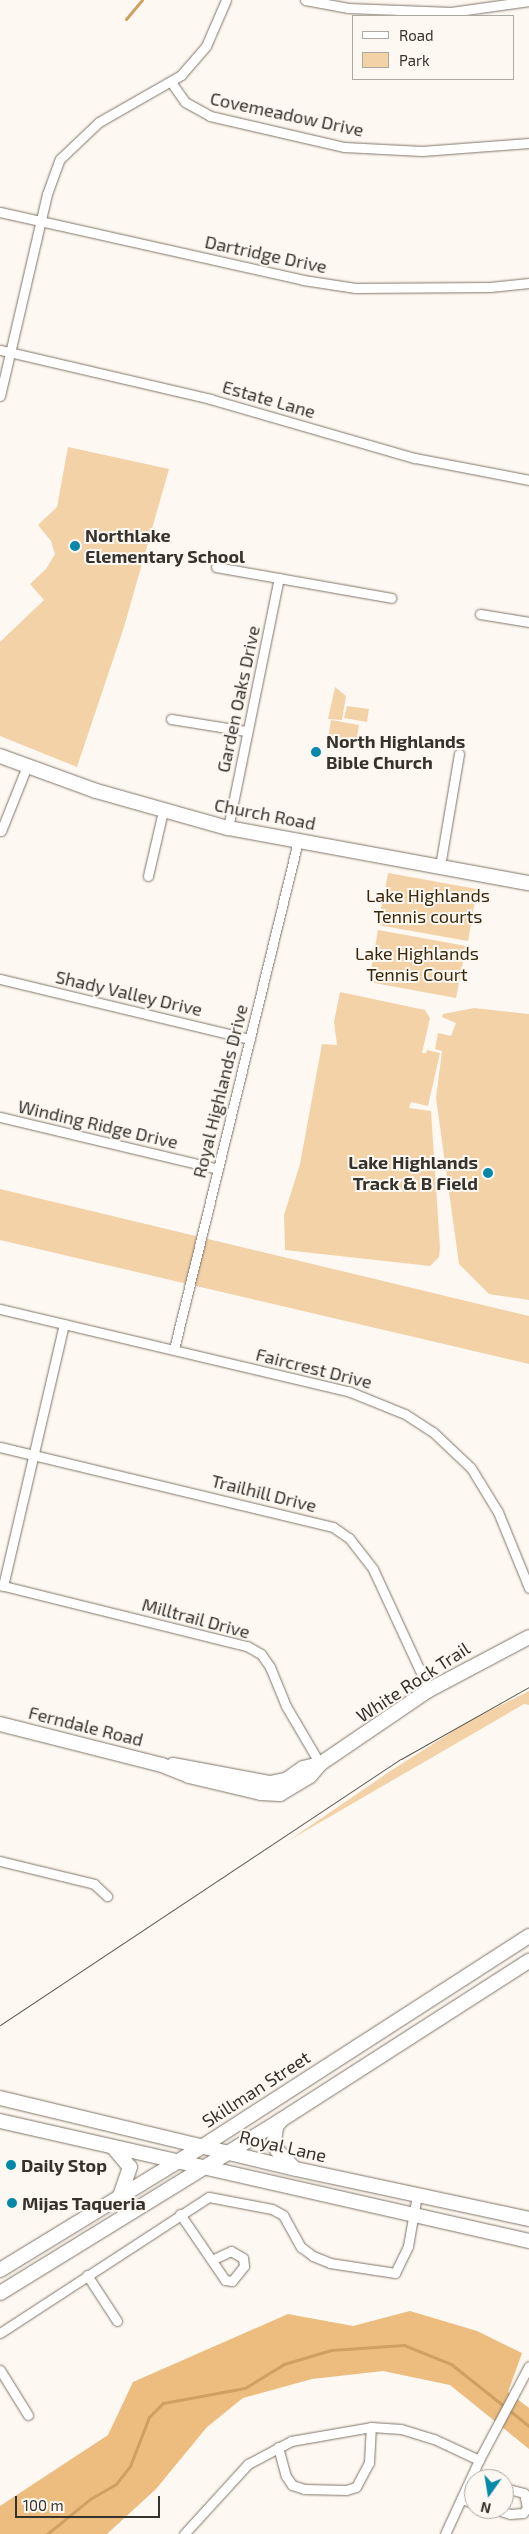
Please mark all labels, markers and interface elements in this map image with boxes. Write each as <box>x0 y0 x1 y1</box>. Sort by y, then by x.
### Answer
legend <box>352 15 514 80</box>
text: Road <box>399 26 434 44</box>
text: Park <box>399 51 430 69</box>
street label: Covemeadow Drive <box>208 87 366 141</box>
street label: Dartridge Drive <box>203 231 329 277</box>
street label: Estate Lane <box>220 375 318 423</box>
place label: Northlake Elementary School <box>85 525 245 568</box>
marker: Northlake Elementary School <box>69 540 81 552</box>
street label: Garden Oaks Drive <box>212 624 264 774</box>
place label: North Highlands Bible Church <box>326 731 465 774</box>
marker: North Highlands Bible Church <box>310 746 322 758</box>
street label: Church Road <box>213 794 317 834</box>
park label: Lake Highlands Tennis courts <box>366 885 490 928</box>
park label: Lake Highlands Tennis Court <box>355 943 479 986</box>
street label: Shady Valley Drive <box>53 965 205 1021</box>
street label: Royal Highlands Drive <box>188 1002 252 1180</box>
street label: Winding Ridge Drive <box>16 1095 180 1153</box>
place label: Lake Highlands Track & B Field <box>348 1152 478 1194</box>
marker: Lake Highlands Track & B Field <box>482 1167 494 1179</box>
street label: Faircrest Drive <box>254 1343 374 1393</box>
street label: Trailhill Drive <box>209 1469 319 1517</box>
street label: Milltrail Drive <box>139 1593 253 1643</box>
street label: White Rock Trail <box>352 1637 474 1727</box>
street label: Ferndale Road <box>26 1701 146 1751</box>
street label: Skillman Street <box>198 2046 314 2132</box>
street label: Royal Lane <box>237 2125 329 2167</box>
place label: Daily Stop <box>21 2154 107 2176</box>
marker: Daily Stop <box>5 2159 17 2171</box>
place label: Mijas Taqueria <box>22 2192 146 2214</box>
marker: Mijas Taqueria <box>6 2197 18 2209</box>
north arrow <box>464 2469 514 2519</box>
scale bar <box>18 2486 162 2518</box>
text: 100 m <box>23 2496 64 2514</box>
text: N <box>479 2499 493 2518</box>

